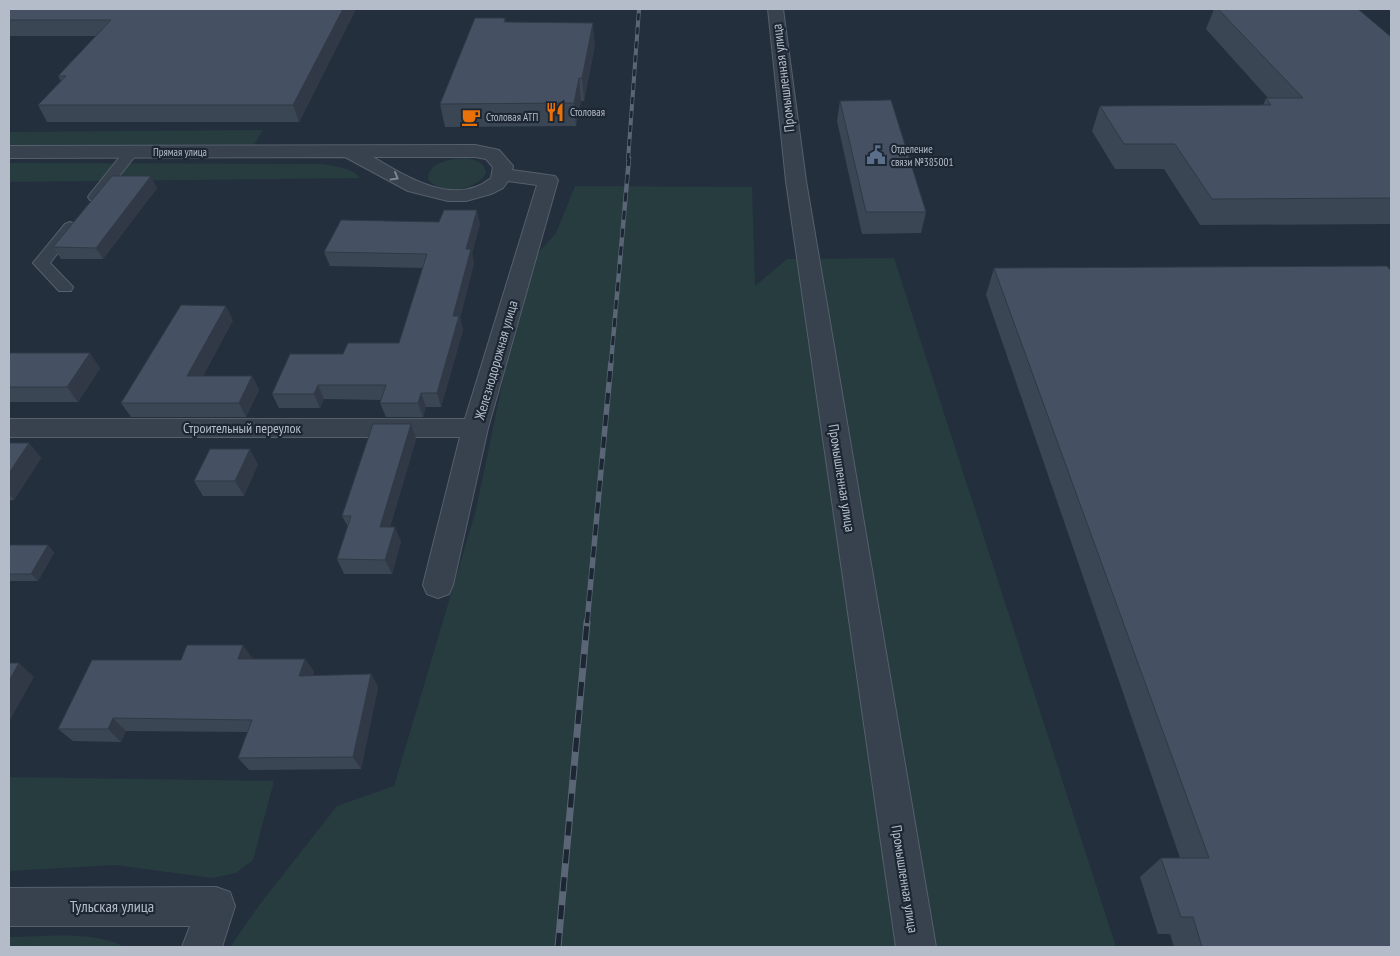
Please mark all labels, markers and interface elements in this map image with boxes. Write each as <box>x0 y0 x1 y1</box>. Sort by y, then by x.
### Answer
street label: Промышленная улица <box>767 23 799 133</box>
restaurant icon: Столовая <box>544 101 566 123</box>
place label: Столовая <box>570 105 605 119</box>
cafe icon: Столовая АТП <box>460 106 482 128</box>
place label: Столовая АТП <box>486 110 538 124</box>
place label: Отделение связи №385001 <box>891 142 953 169</box>
public building icon: Отделение связи №385001 <box>865 144 887 166</box>
street label: Прямая улица <box>153 145 207 159</box>
one-way arrow <box>389 170 398 180</box>
street label: Железнодорожная улица <box>470 298 522 423</box>
street label: Строительный переулок <box>183 419 301 437</box>
street label: Промышленная улица <box>825 423 859 533</box>
street label: Промышленная улица <box>888 824 922 934</box>
street label: Тульская улица <box>70 896 154 916</box>

